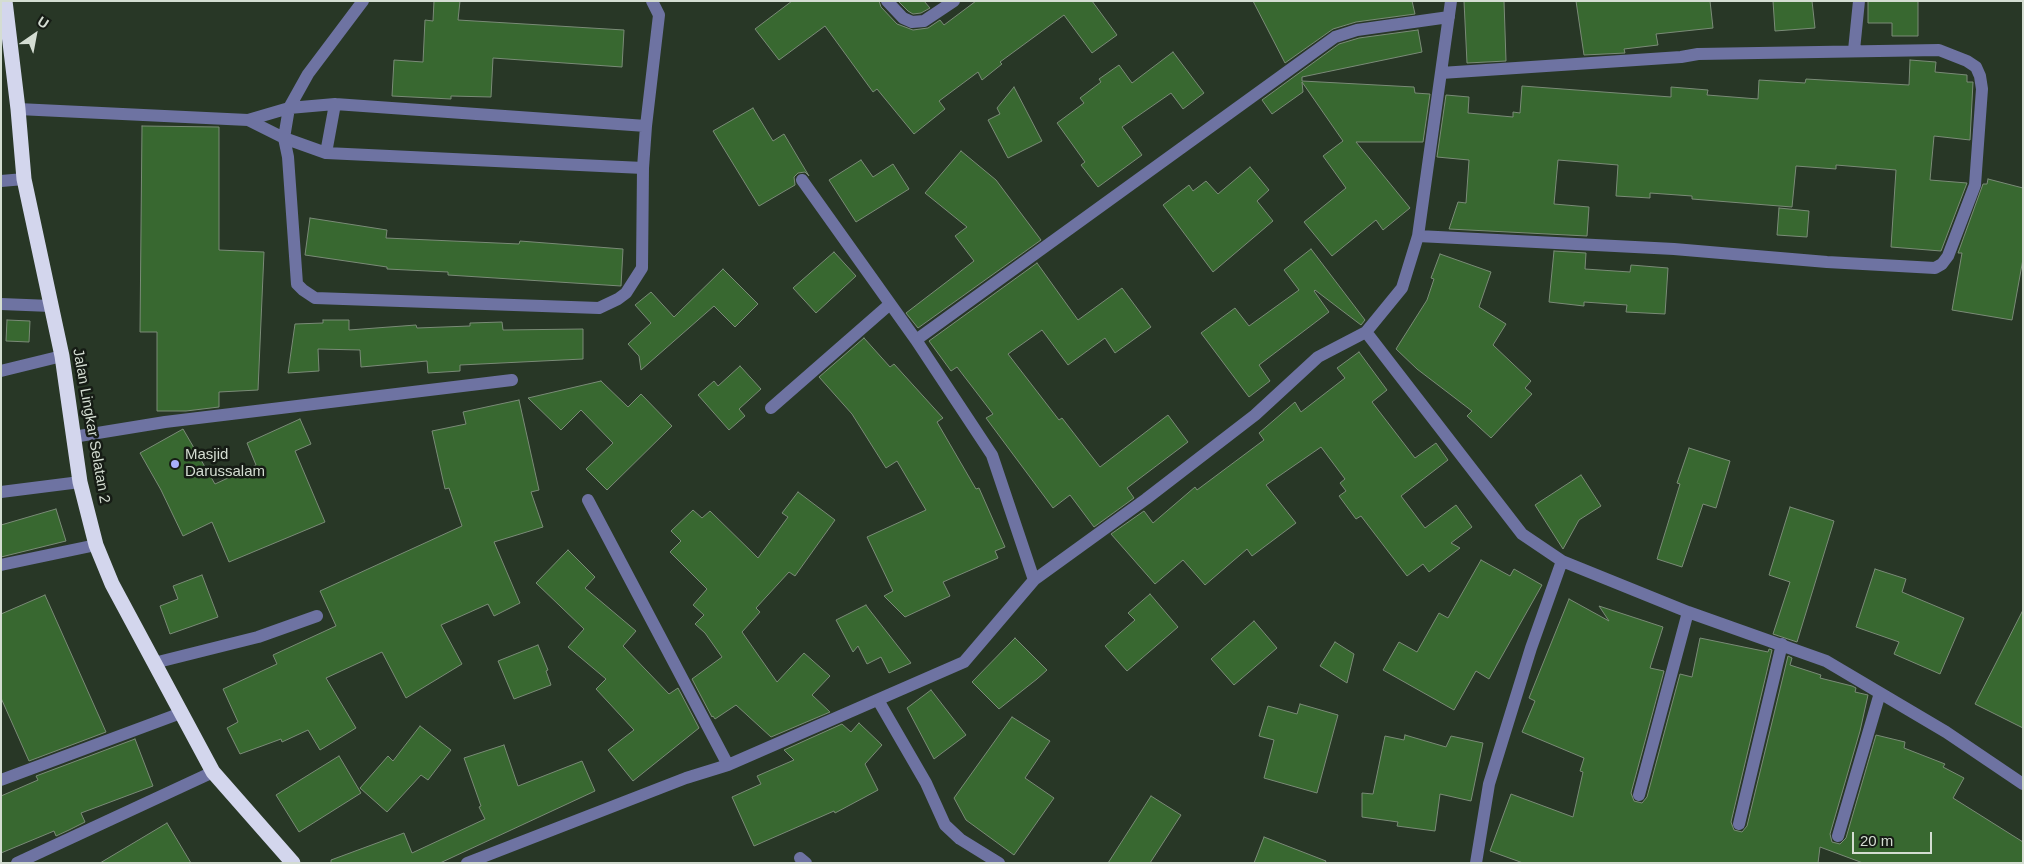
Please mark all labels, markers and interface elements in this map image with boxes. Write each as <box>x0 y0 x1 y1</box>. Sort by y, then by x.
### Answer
north arrow <box>10 10 60 60</box>
text: U <box>35 13 52 32</box>
street label: Jalan Lingkar Selatan 2 <box>69 347 113 505</box>
place label: Masjid Darussalam <box>185 446 265 481</box>
marker: Masjid Darussalam <box>169 458 181 470</box>
scale bar <box>1854 822 1934 854</box>
text: 20 m <box>1860 832 1893 849</box>

